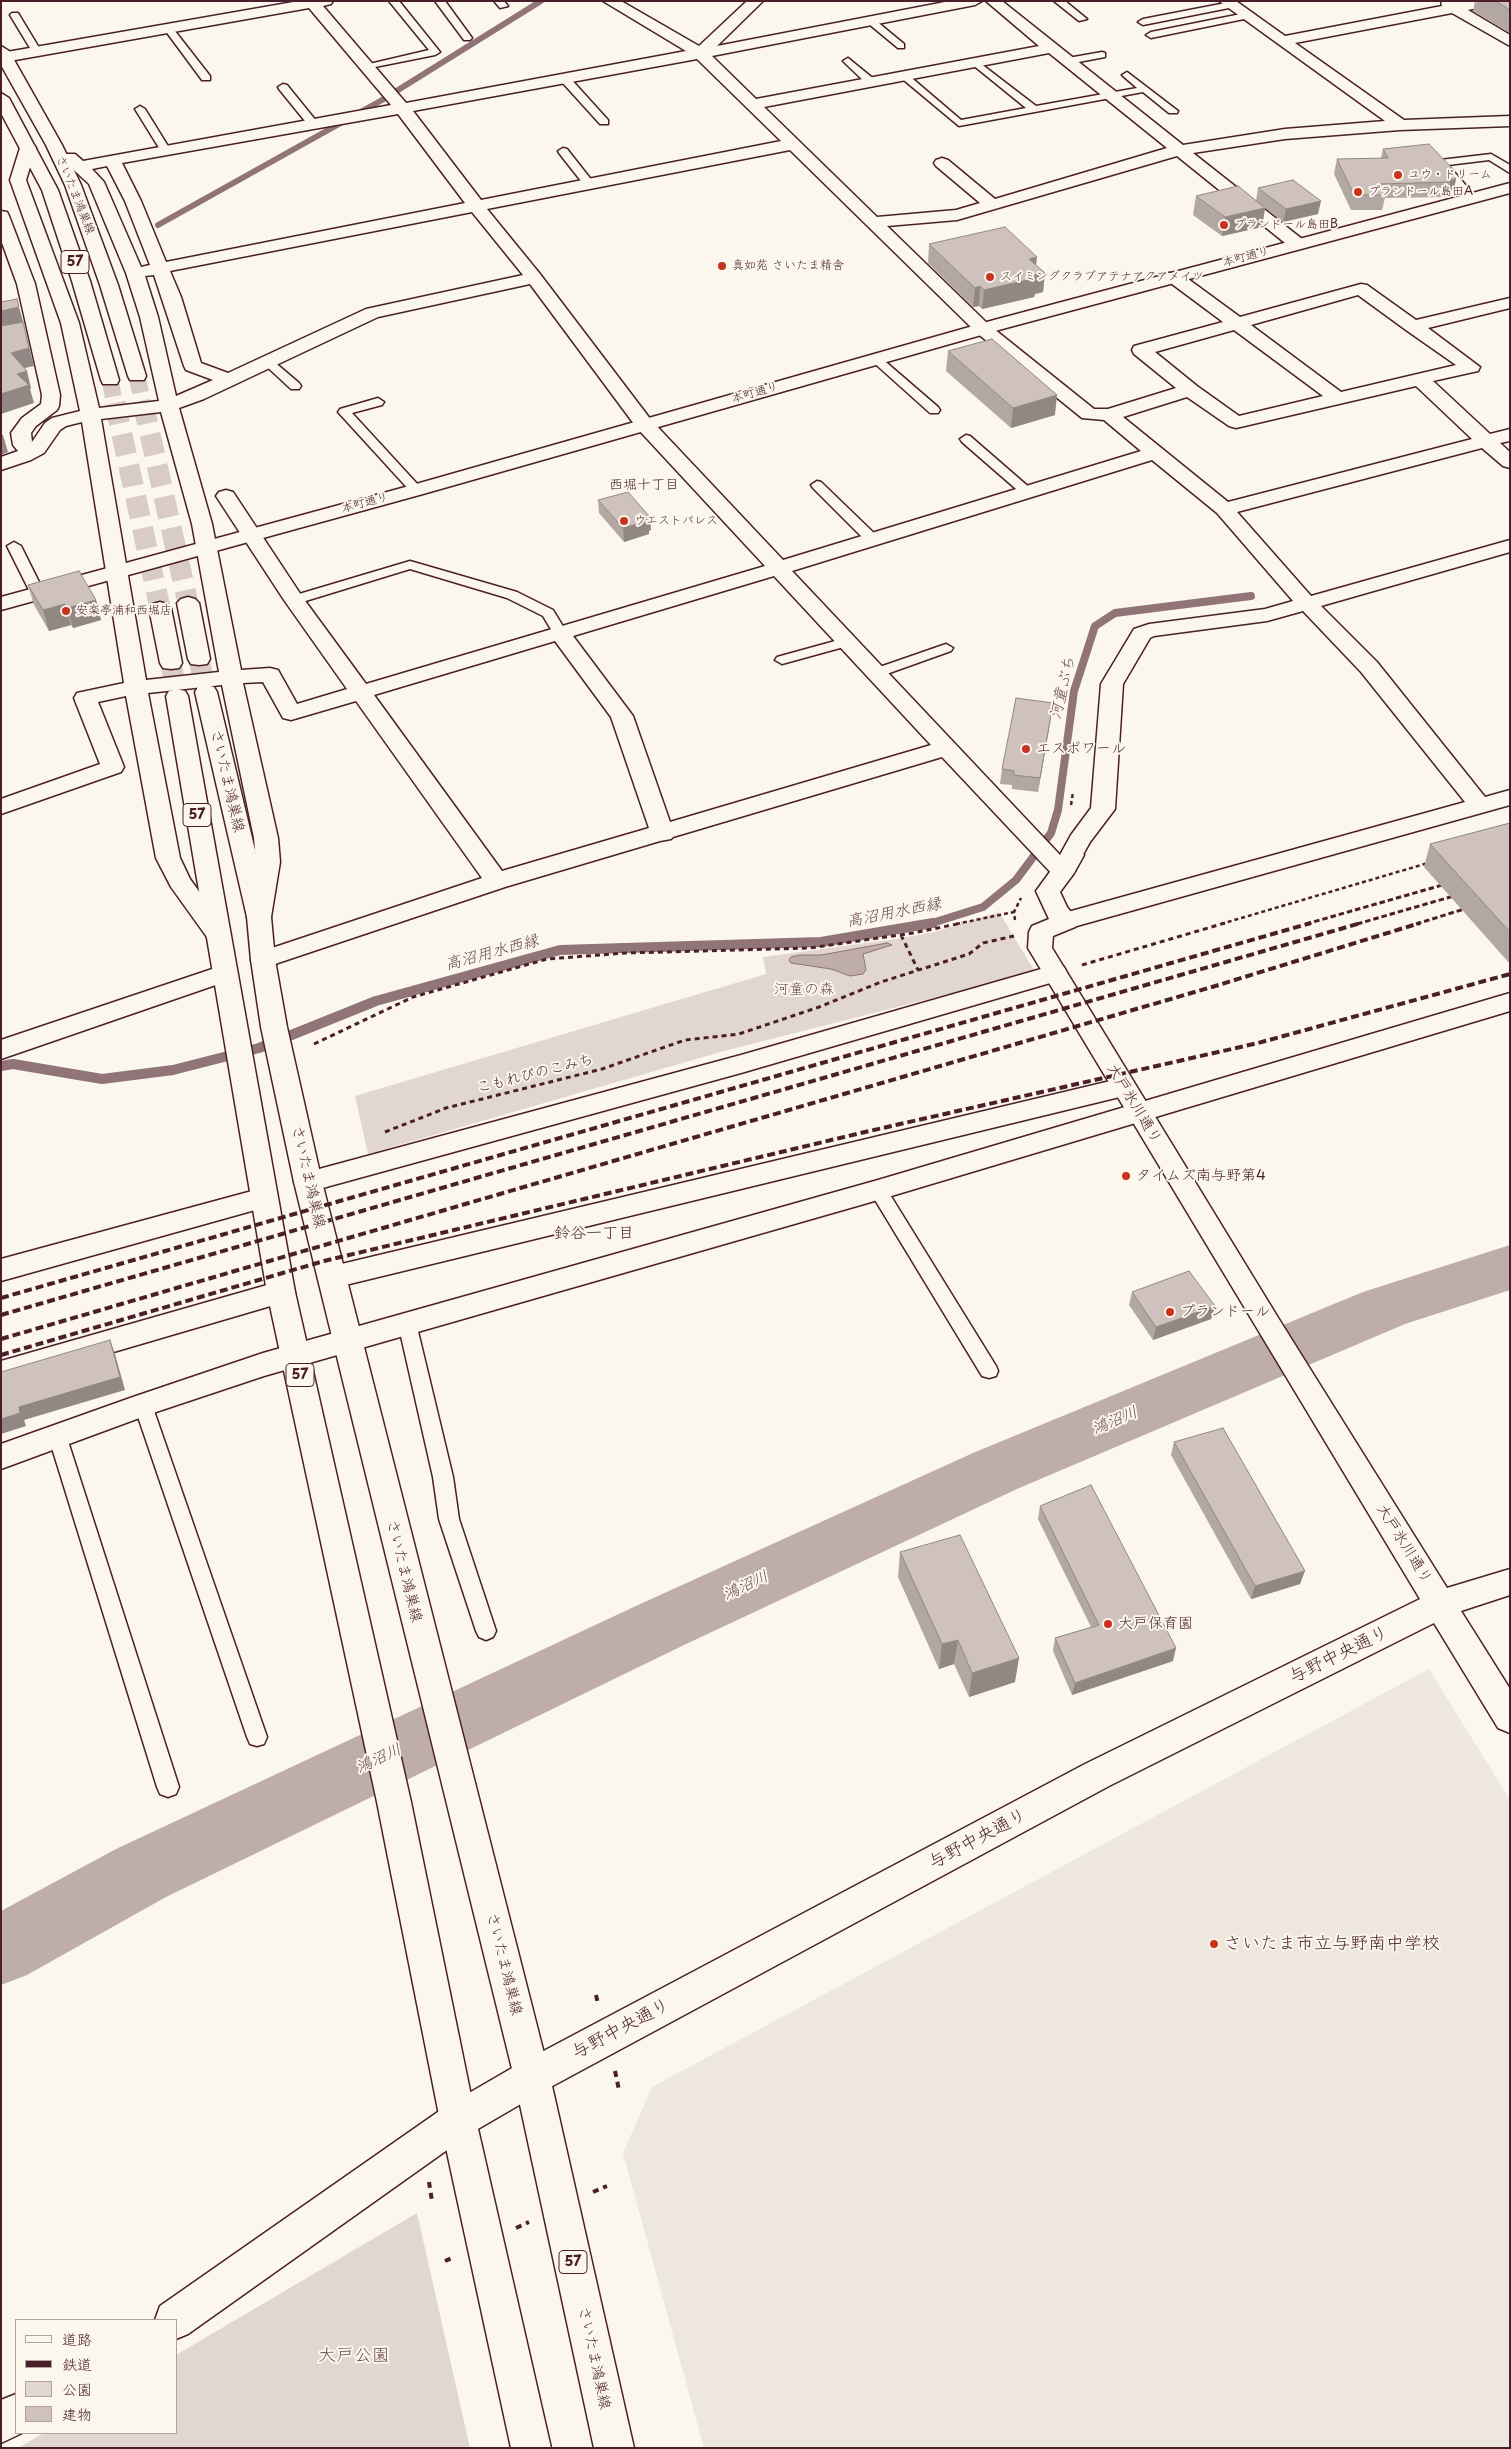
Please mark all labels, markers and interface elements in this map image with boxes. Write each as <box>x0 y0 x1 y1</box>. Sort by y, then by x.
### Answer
street label: さいたま鴻巣線 <box>53 153 97 237</box>
place label: ユウ・ドリーム <box>1408 168 1492 182</box>
marker: ユウ・ドリーム <box>1392 169 1404 181</box>
place label: プランドール島田A <box>1368 185 1473 199</box>
marker: プランドール島田A <box>1352 186 1364 198</box>
place label: プランドール島田B <box>1234 218 1338 232</box>
marker: プランドール島田B <box>1218 219 1230 231</box>
street label: 本町通り <box>1221 244 1271 270</box>
road number: 57 <box>61 250 89 274</box>
place label: 真如苑 さいたま精舎 <box>732 259 844 273</box>
marker: 真如苑 さいたま精舎 <box>716 260 728 272</box>
place label: スイミングクラブアテナアクアメイツ <box>1000 270 1204 284</box>
marker: スイミングクラブアテナアクアメイツ <box>984 271 996 283</box>
street label: 本町通り <box>730 379 780 407</box>
district label: 西堀十丁目 <box>609 477 679 493</box>
street label: 本町通り <box>340 490 390 516</box>
place label: ウエストパレス <box>634 514 718 528</box>
marker: ウエストパレス <box>618 515 630 527</box>
place label: 安楽亭浦和西堀店 <box>76 604 172 618</box>
marker: 安楽亭浦和西堀店 <box>60 605 72 617</box>
water label: 河童ぶち <box>1046 655 1080 721</box>
street label: さいたま鴻巣線 <box>206 728 248 834</box>
place label: エスポワール <box>1036 740 1126 758</box>
marker: エスポワール <box>1020 743 1032 755</box>
road number: 57 <box>183 804 211 826</box>
water label: 高沼用水西縁 <box>845 894 943 932</box>
water label: 高沼用水西縁 <box>443 931 541 975</box>
park label: 河童の森 <box>774 981 834 999</box>
street label: こもれびのこみち <box>475 1051 595 1097</box>
street label: 大戸氷川通り <box>1103 1061 1165 1147</box>
street label: さいたま鴻巣線 <box>287 1124 329 1230</box>
place label: タイムズ南与野第4 <box>1136 1167 1266 1185</box>
marker: タイムズ南与野第4 <box>1120 1170 1132 1182</box>
district label: 鈴谷一丁目 <box>554 1224 634 1244</box>
place label: プランドール <box>1180 1303 1270 1321</box>
marker: プランドール <box>1164 1306 1176 1318</box>
road number: 57 <box>286 1364 314 1386</box>
water label: 鴻沼川 <box>1089 1403 1141 1439</box>
street label: 大戸氷川通り <box>1373 1501 1435 1587</box>
street label: さいたま鴻巣線 <box>383 1518 425 1624</box>
water label: 鴻沼川 <box>720 1567 772 1605</box>
place label: 大戸保育園 <box>1118 1615 1193 1633</box>
marker: 大戸保育園 <box>1102 1618 1114 1630</box>
street label: 与野中央通り <box>1286 1622 1392 1688</box>
water label: 鴻沼川 <box>353 1740 405 1778</box>
street label: 与野中央通り <box>925 1804 1031 1874</box>
street label: さいたま鴻巣線 <box>483 1911 525 2017</box>
place label: さいたま市立与野南中学校 <box>1224 1933 1440 1955</box>
marker: さいたま市立与野南中学校 <box>1208 1938 1220 1950</box>
street label: 与野中央通り <box>568 1994 674 2064</box>
road number: 57 <box>559 2250 587 2274</box>
street label: さいたま鴻巣線 <box>574 2305 614 2411</box>
legend <box>15 2319 178 2434</box>
text: 道路 <box>62 2327 92 2350</box>
park label: 大戸公園 <box>318 2345 390 2367</box>
text: 鉄道 <box>62 2352 92 2375</box>
text: 公園 <box>62 2377 92 2400</box>
text: 建物 <box>62 2402 92 2425</box>

